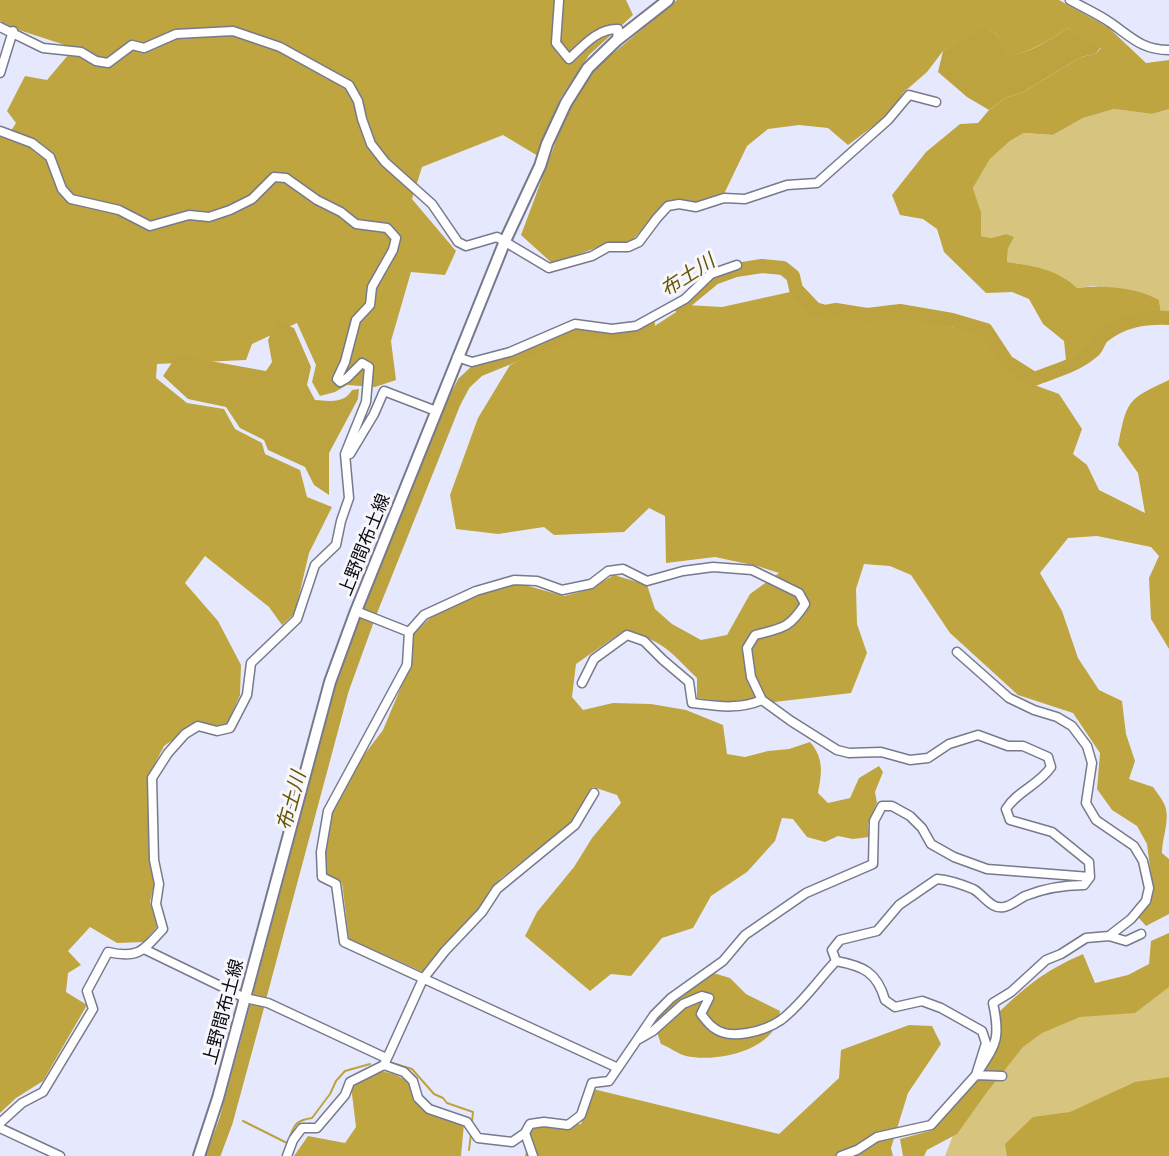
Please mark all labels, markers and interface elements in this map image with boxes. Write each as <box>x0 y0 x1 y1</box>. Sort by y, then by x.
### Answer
water label: 布土川 <box>656 250 720 302</box>
street label: 上野間布土線 <box>335 491 395 599</box>
water label: 布土川 <box>273 769 311 833</box>
street label: 上野間布土線 <box>200 957 248 1067</box>

